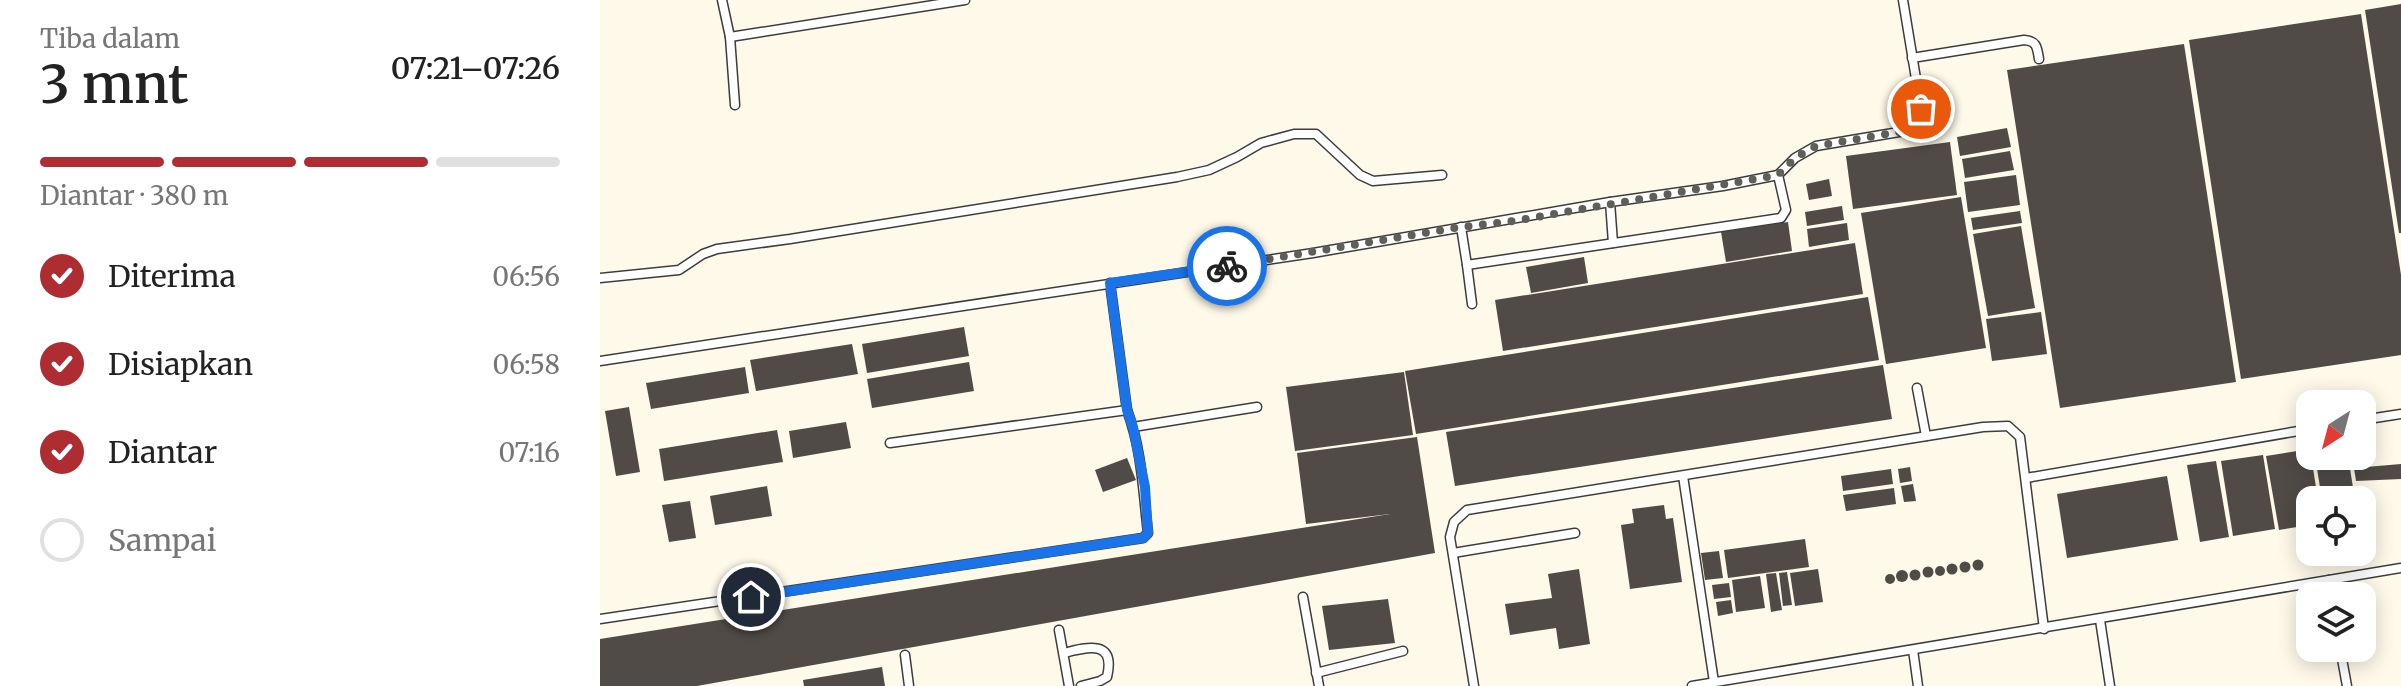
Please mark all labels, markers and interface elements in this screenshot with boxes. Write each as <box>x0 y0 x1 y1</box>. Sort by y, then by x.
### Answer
text: Tiba dalam <box>40 22 180 55</box>
text: 07:21–07:26 <box>391 49 560 87</box>
text: 3 mnt <box>40 52 189 117</box>
pin <box>1887 75 1955 143</box>
icon: bag <box>1899 87 1943 131</box>
text: Diantar · 380 m <box>40 179 229 212</box>
courier <box>1187 226 1267 306</box>
icon: bike <box>1205 244 1249 288</box>
icon: check <box>40 254 84 298</box>
text: Diterima <box>108 257 236 295</box>
text: 06:56 <box>492 260 560 293</box>
icon: check <box>40 342 84 386</box>
text: Disiapkan <box>108 345 253 383</box>
text: 06:58 <box>493 348 560 381</box>
north arrow <box>2296 390 2376 470</box>
map controls <box>2296 390 2376 662</box>
icon: check <box>40 430 84 474</box>
text: Diantar <box>108 433 217 471</box>
text: 07:16 <box>498 436 560 469</box>
button: locate <box>2296 486 2376 566</box>
text: Sampai <box>108 521 216 559</box>
pin <box>717 563 785 631</box>
icon: home <box>729 575 773 619</box>
button: layers <box>2296 582 2376 662</box>

